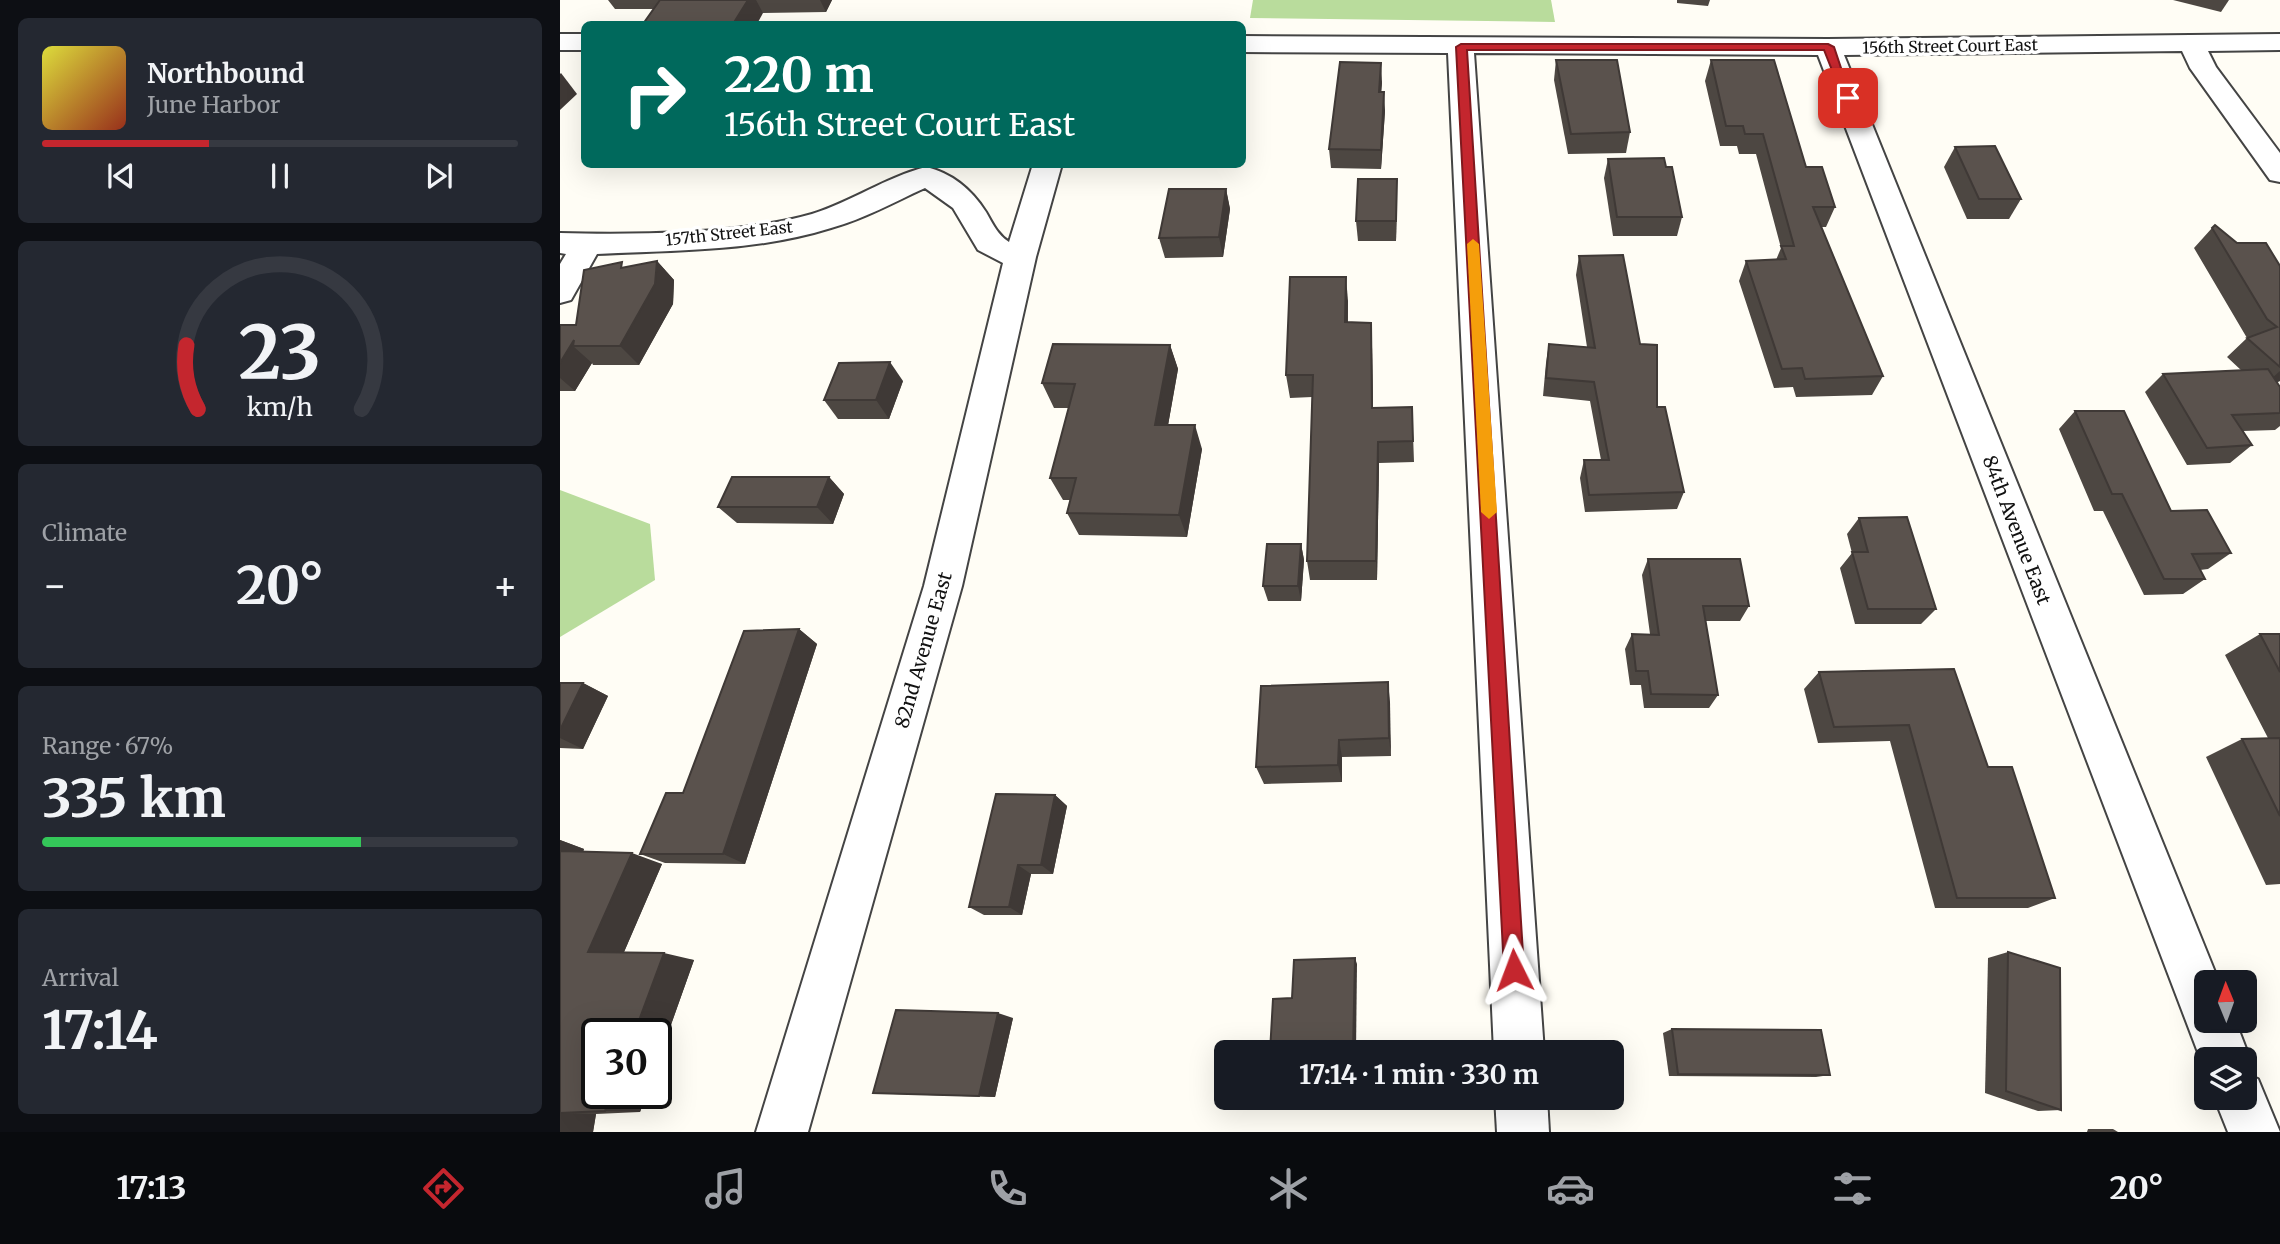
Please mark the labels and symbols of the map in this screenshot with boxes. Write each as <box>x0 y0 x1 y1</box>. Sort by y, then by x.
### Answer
street label: 156th Street Court East <box>1862 34 2039 58</box>
pin <box>1818 68 1878 128</box>
street label: 157th Street East <box>664 216 794 250</box>
street label: 84th Avenue East <box>1978 452 2057 609</box>
street label: 82nd Avenue East <box>889 568 957 731</box>
position arrow <box>1477 933 1551 1007</box>
north arrow <box>2194 970 2258 1032</box>
speed limit sign: 30 <box>581 1018 672 1109</box>

